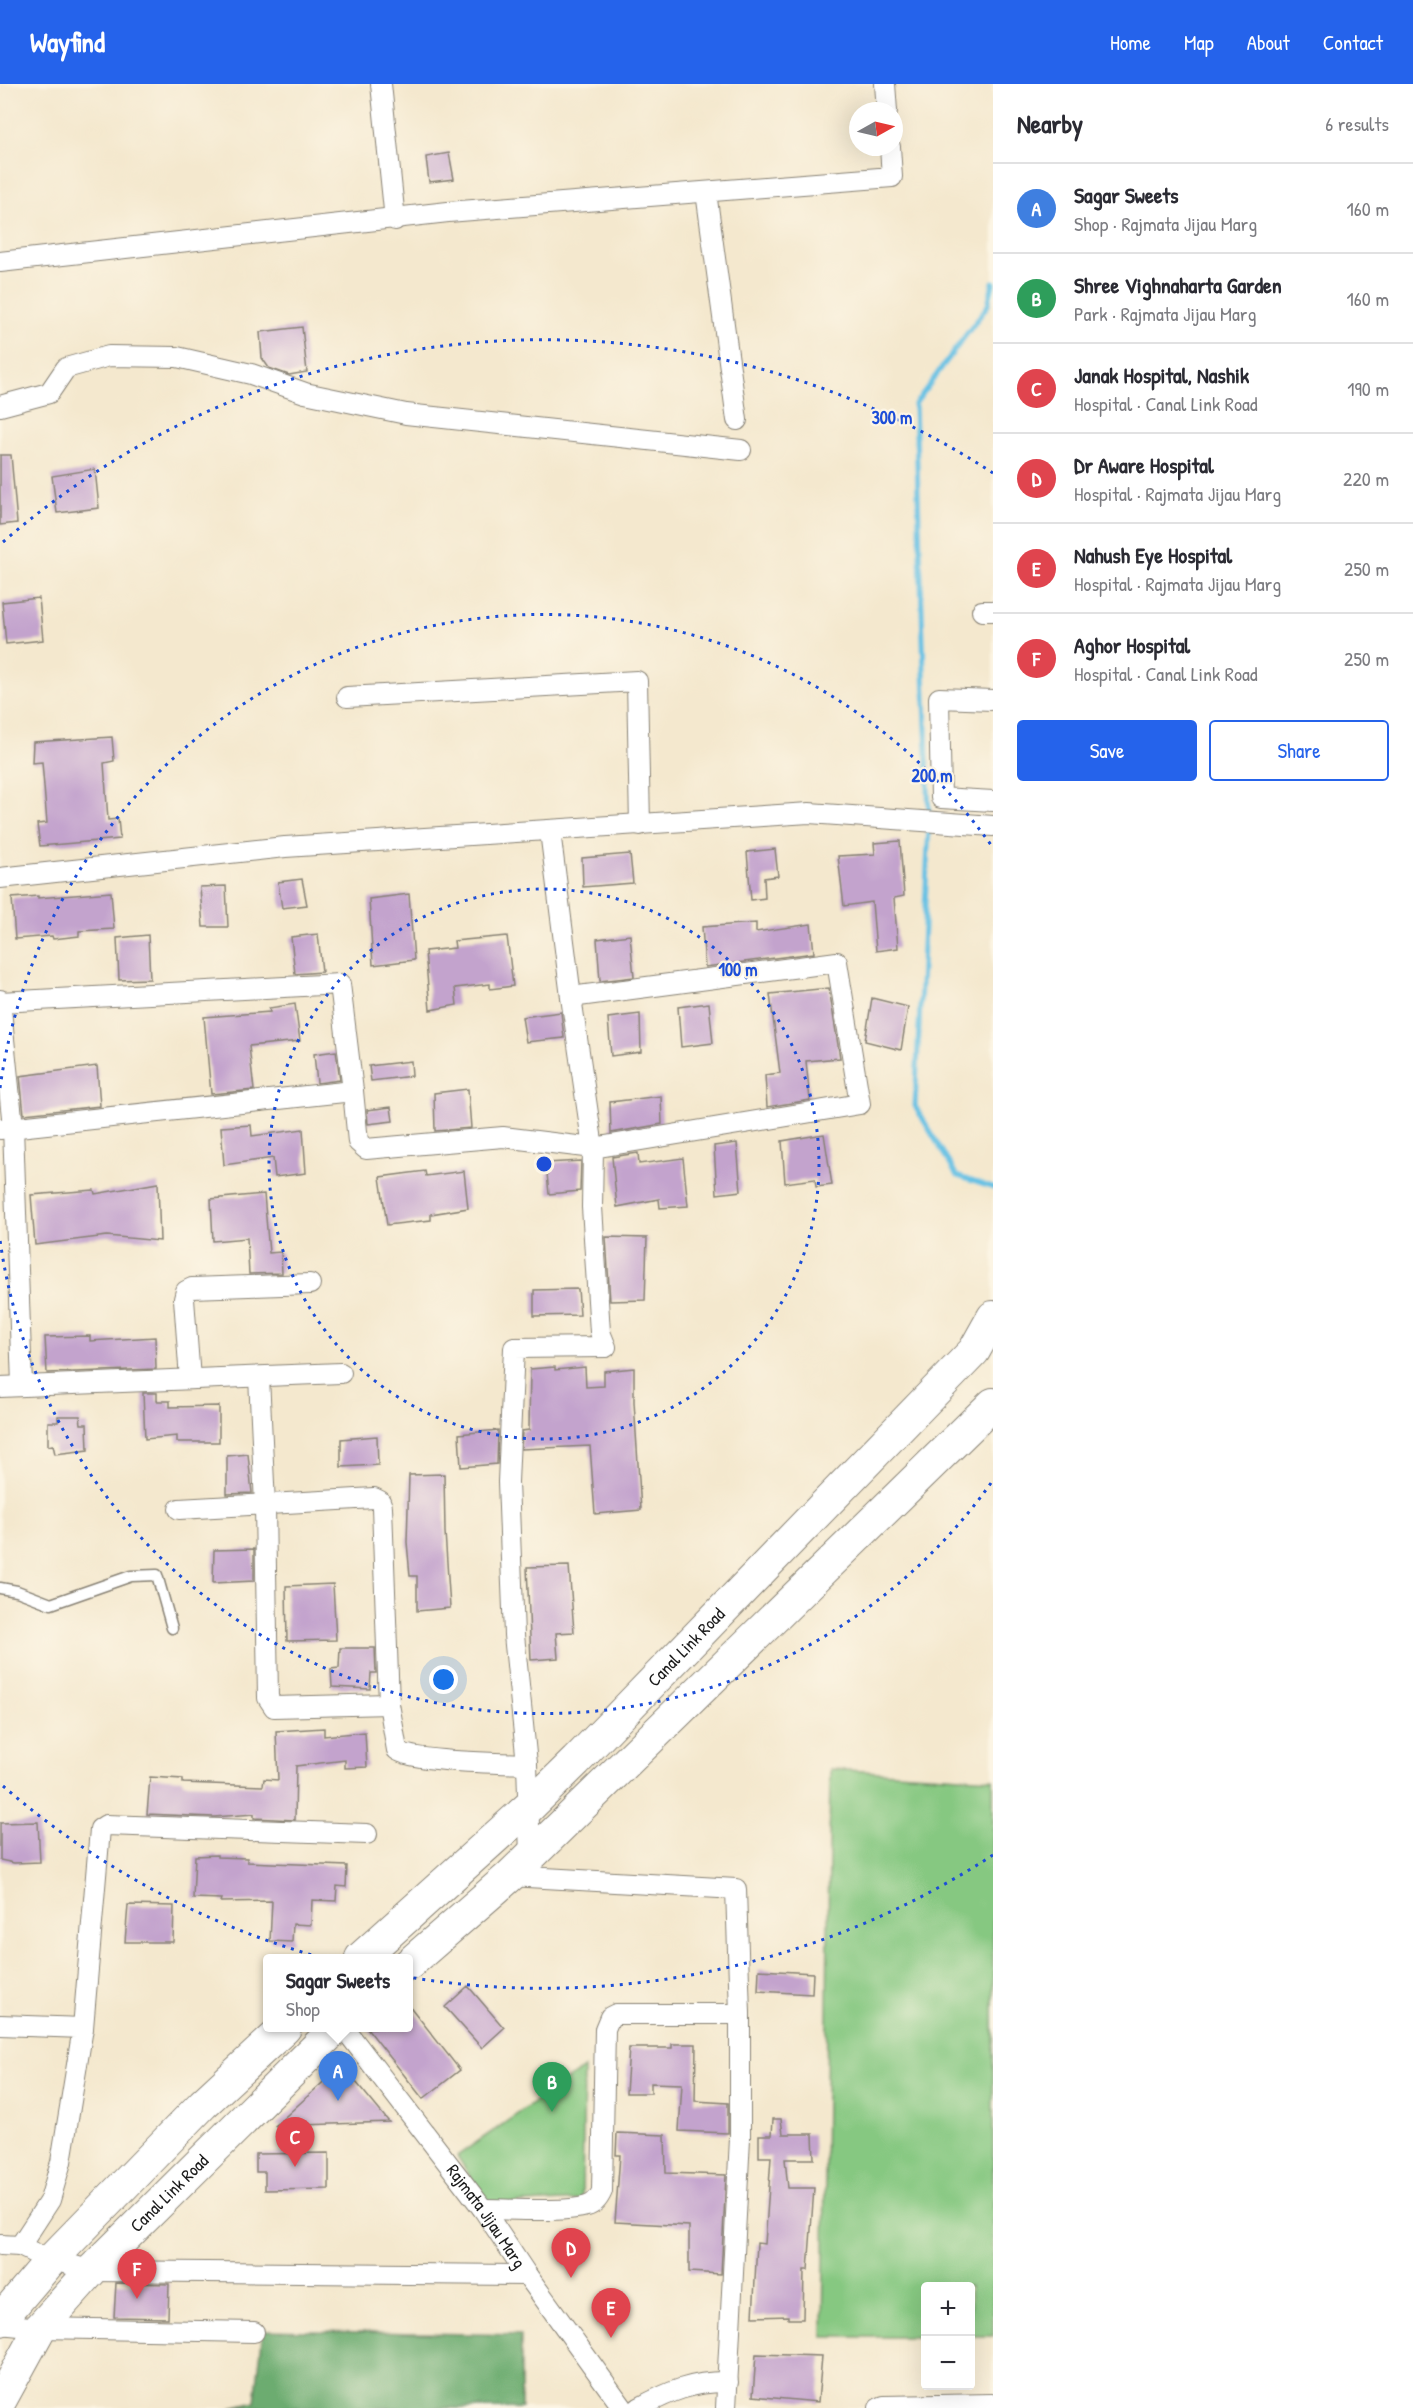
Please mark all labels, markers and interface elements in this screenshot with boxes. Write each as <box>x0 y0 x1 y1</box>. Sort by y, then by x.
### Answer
text: Wayfind <box>30 23 105 61</box>
text: Home <box>1110 28 1151 57</box>
text: Map <box>1184 28 1214 57</box>
text: About <box>1247 28 1290 57</box>
text: Contact <box>1323 28 1383 57</box>
north arrow <box>849 102 903 156</box>
text: Nearby <box>1017 106 1083 141</box>
text: 6 results <box>1325 110 1389 137</box>
text: Sagar Sweets <box>1074 180 1179 210</box>
text: A <box>1032 195 1041 222</box>
text: 160 m <box>1347 195 1389 222</box>
text: Shop · Rajmata Jijau Marg <box>1074 210 1257 237</box>
text: Shree Vighnaharta Garden <box>1074 270 1282 300</box>
text: B <box>1031 285 1042 312</box>
text: 160 m <box>1347 285 1389 312</box>
text: Park · Rajmata Jijau Marg <box>1074 300 1256 327</box>
text: Janak Hospital, Nashik <box>1074 360 1249 390</box>
text: C <box>1031 375 1042 402</box>
text: 190 m <box>1347 375 1389 402</box>
text: Hospital · Canal Link Road <box>1074 390 1258 417</box>
text: 300 m <box>872 405 912 430</box>
text: Dr Aware Hospital <box>1074 450 1214 480</box>
text: D <box>1032 465 1041 492</box>
text: 220 m <box>1343 465 1389 492</box>
text: Hospital · Rajmata Jijau Marg <box>1074 480 1281 507</box>
text: Nahush Eye Hospital <box>1074 540 1232 570</box>
text: E <box>1032 555 1041 582</box>
text: 250 m <box>1344 555 1389 582</box>
text: Hospital · Rajmata Jijau Marg <box>1074 570 1281 597</box>
text: Aghor Hospital <box>1074 630 1190 660</box>
text: F <box>1033 645 1040 672</box>
text: 250 m <box>1344 645 1389 672</box>
text: Hospital · Canal Link Road <box>1074 660 1258 687</box>
button: Save <box>1017 720 1197 781</box>
button: Share <box>1209 720 1389 781</box>
text: 200 m <box>912 763 952 788</box>
text: 100 m <box>718 957 758 982</box>
centre of rings <box>534 1154 554 1174</box>
street label: Canal Link Road <box>642 1602 730 1692</box>
your location <box>429 1665 458 1694</box>
popup <box>263 1954 413 2032</box>
text: Sagar Sweets <box>286 1965 390 1995</box>
text: Shop <box>286 1995 320 2022</box>
pin: A <box>318 2052 358 2101</box>
pin: B <box>532 2062 572 2112</box>
pin: C <box>276 2118 314 2167</box>
street label: Canal Link Road <box>124 2149 214 2237</box>
street label: Rajmata Jijau Marg <box>441 2159 532 2273</box>
pin: D <box>552 2228 590 2278</box>
pin: F <box>118 2250 156 2299</box>
map controls <box>921 2282 975 2390</box>
button: + <box>921 2282 975 2336</box>
pin: E <box>592 2288 630 2338</box>
button: − <box>921 2336 975 2390</box>

